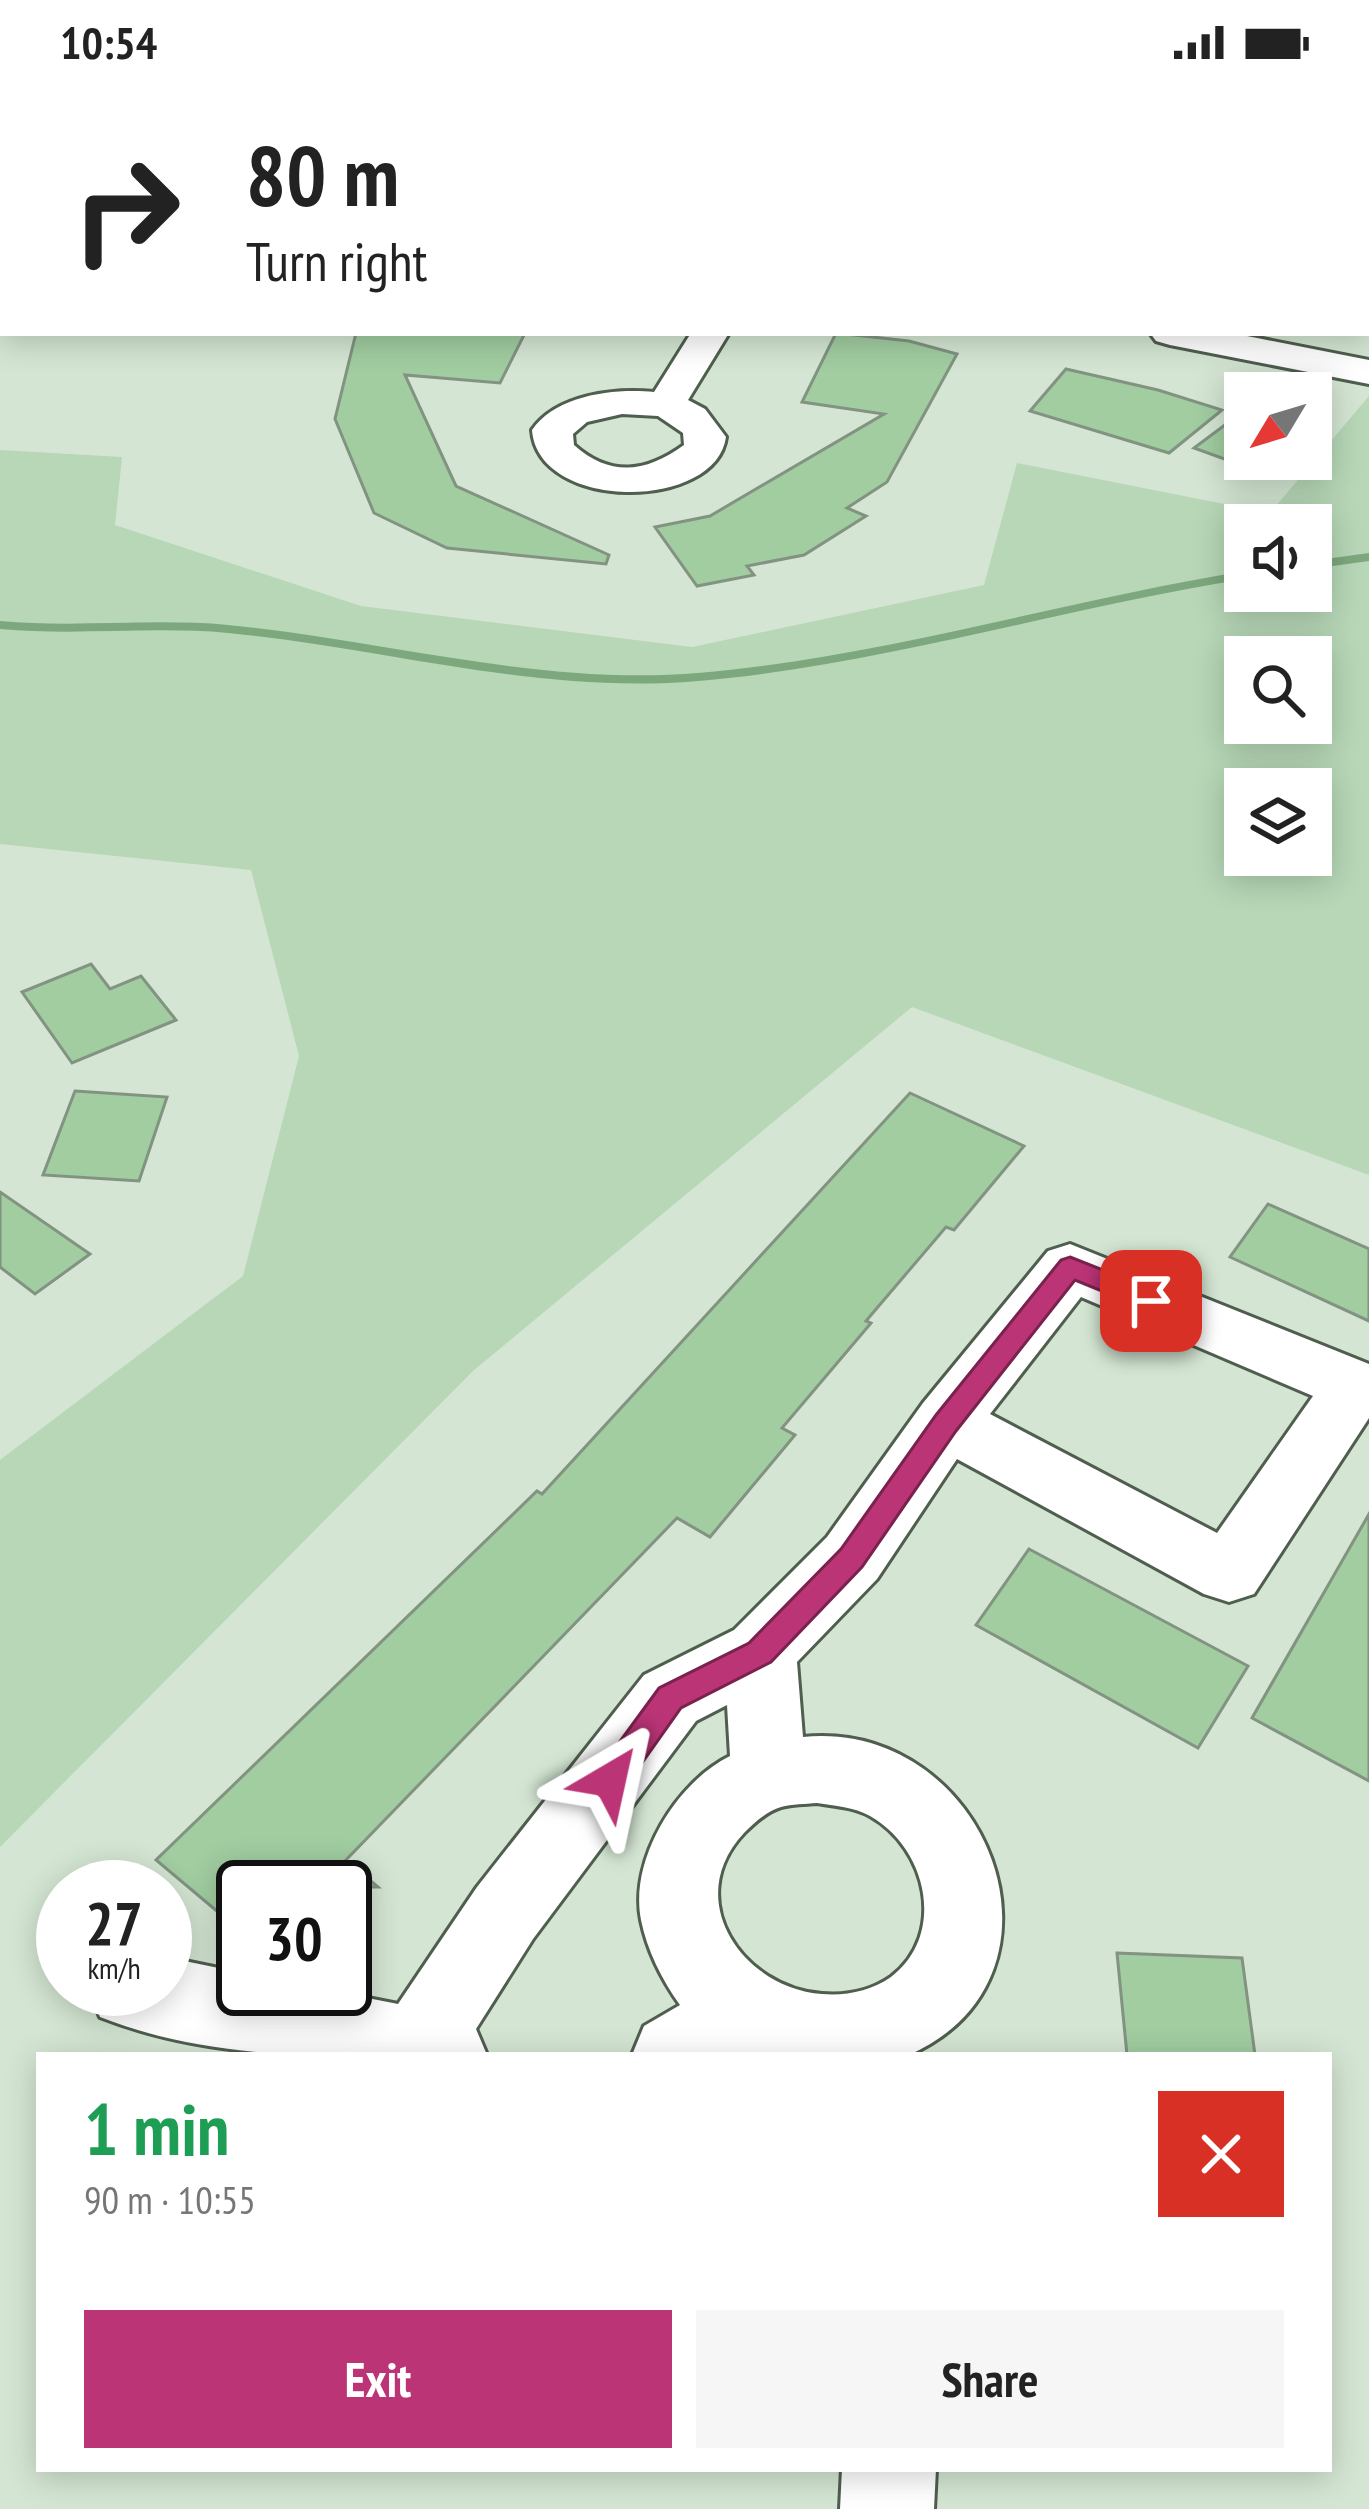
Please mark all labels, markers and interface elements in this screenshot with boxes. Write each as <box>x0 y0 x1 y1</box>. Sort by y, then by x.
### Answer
text: 10:54 <box>60 13 157 71</box>
text: 80 m <box>246 120 399 229</box>
icon: right <box>48 132 204 288</box>
text: Turn right <box>246 226 427 296</box>
north arrow <box>1224 372 1332 480</box>
map controls <box>1224 372 1332 876</box>
button: sound <box>1224 504 1332 612</box>
button: search <box>1224 636 1332 744</box>
button: layers <box>1224 768 1332 876</box>
pin <box>1100 1250 1202 1352</box>
icon: arrive <box>1118 1268 1184 1334</box>
position arrow <box>547 1717 673 1843</box>
speed limit sign: 30 <box>216 1860 372 2016</box>
text: 27 <box>85 1884 143 1962</box>
text: km/h <box>87 1948 141 1987</box>
text: 1 min <box>84 2082 229 2175</box>
button: close <box>1158 2091 1284 2217</box>
text: 90 m · 10:55 <box>84 2174 256 2225</box>
button: Exit <box>84 2310 672 2448</box>
button: Share <box>696 2310 1284 2448</box>

